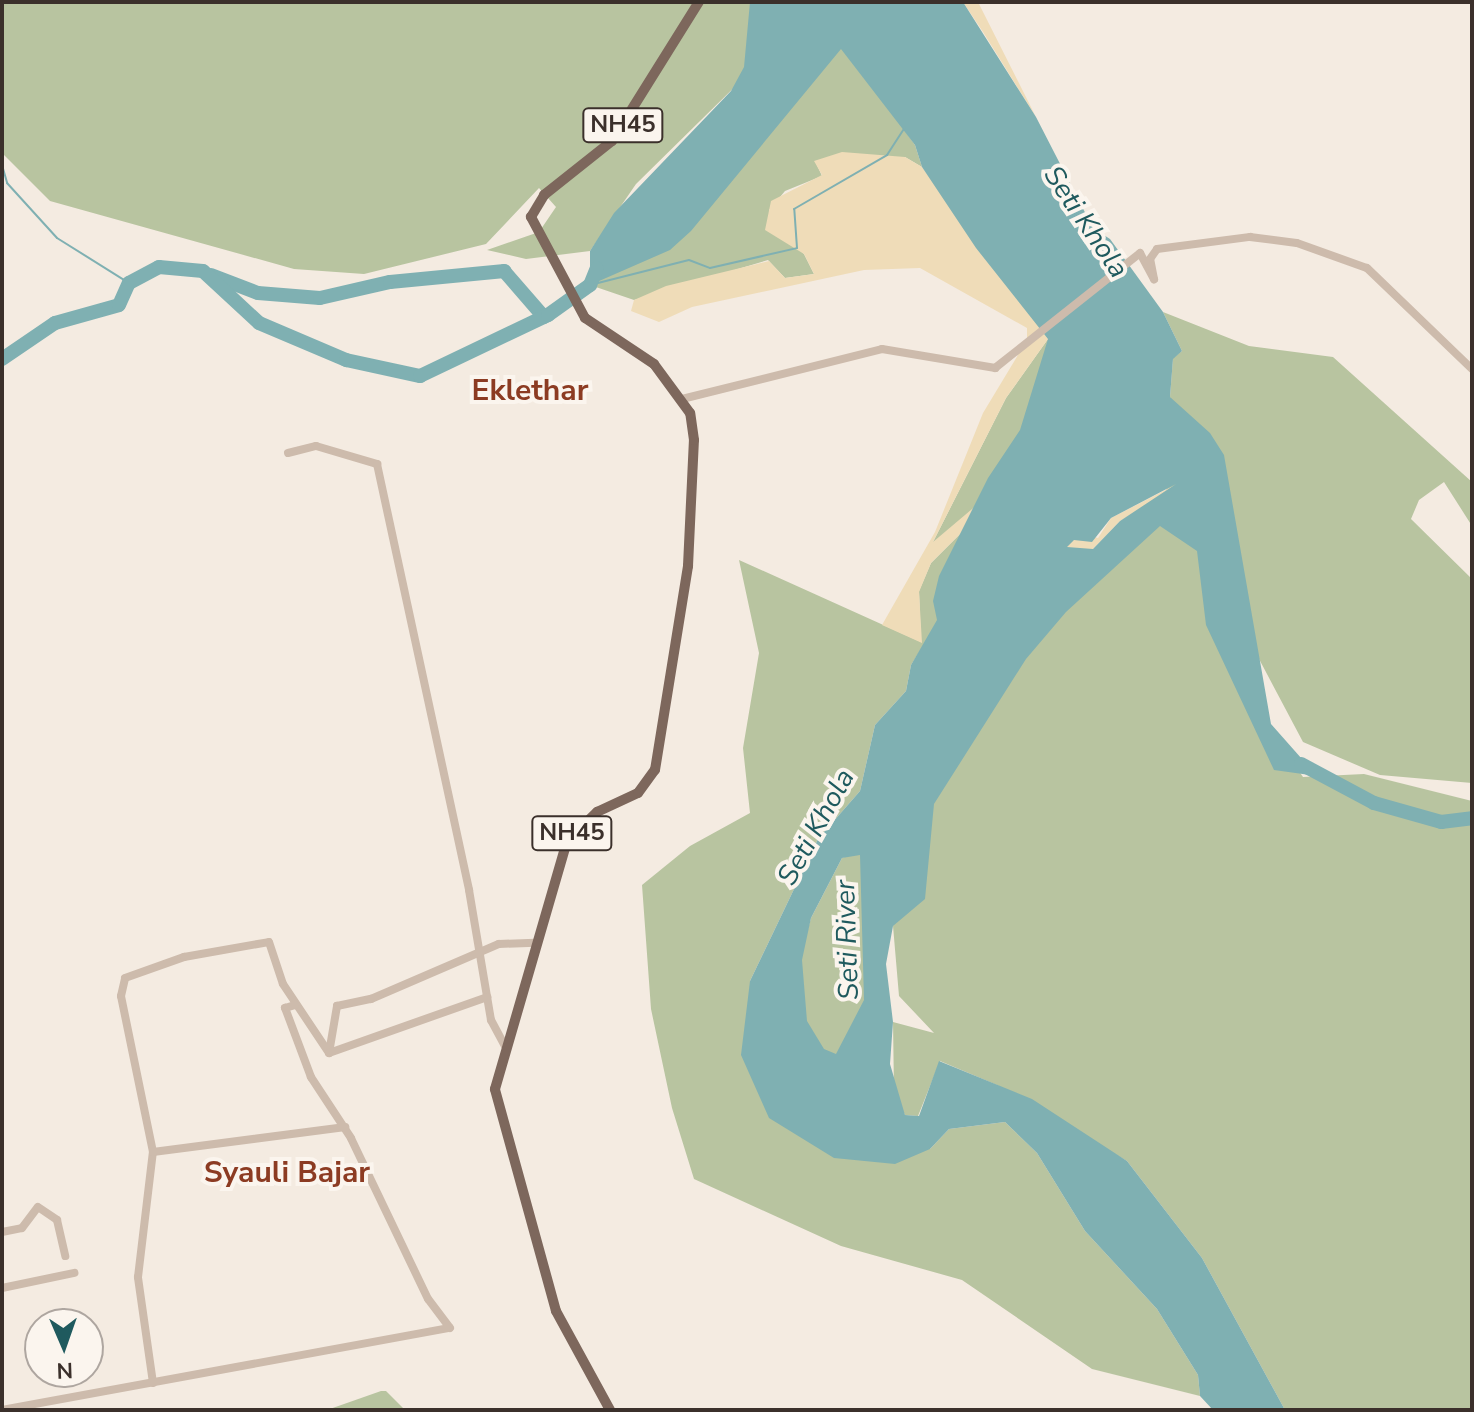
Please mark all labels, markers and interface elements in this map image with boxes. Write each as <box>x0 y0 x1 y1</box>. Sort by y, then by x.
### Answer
road number: NH45 <box>581 105 665 145</box>
water label: Seti Khola <box>1036 160 1136 284</box>
district label: Eklethar <box>472 373 588 409</box>
water label: Seti Khola <box>770 763 862 891</box>
road number: NH45 <box>530 813 614 853</box>
water label: Seti River <box>828 879 866 1001</box>
district label: Syauli Bajar <box>204 1155 370 1191</box>
north arrow <box>24 1308 104 1388</box>
text: N <box>56 1355 74 1385</box>

